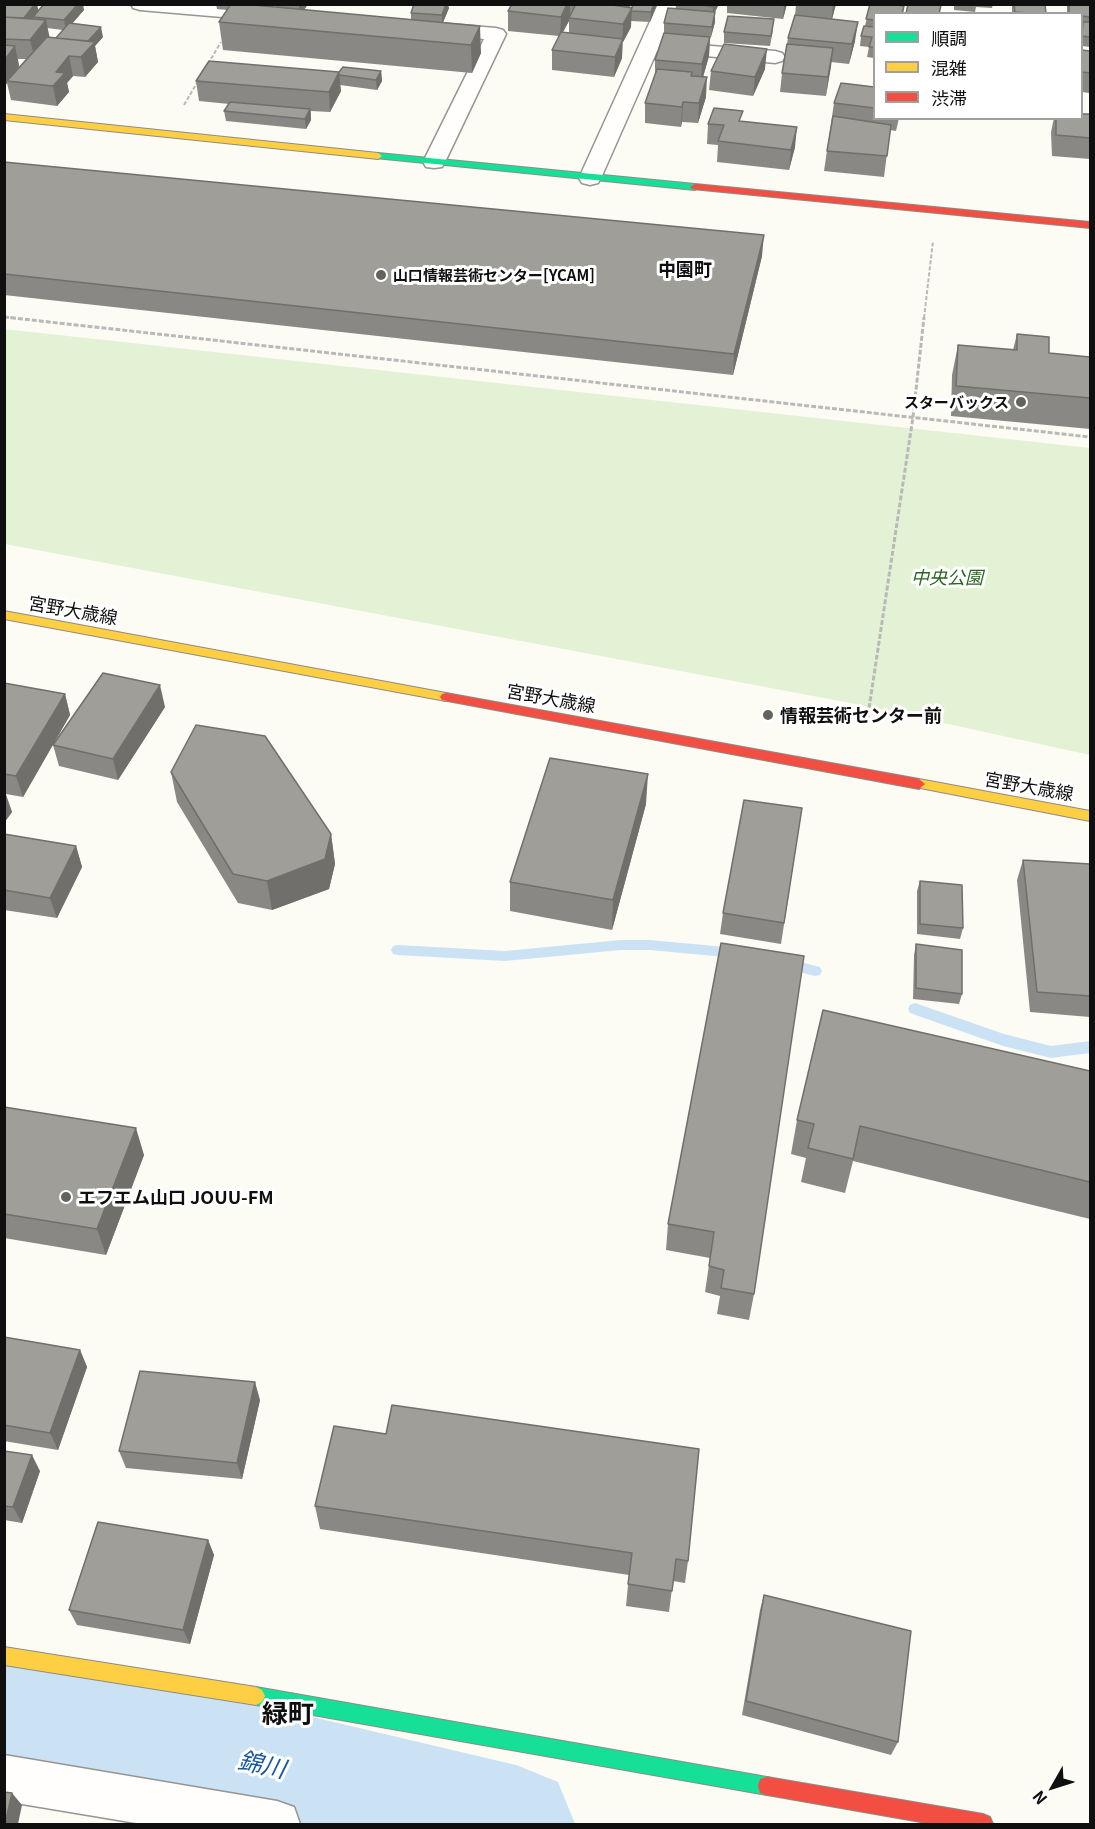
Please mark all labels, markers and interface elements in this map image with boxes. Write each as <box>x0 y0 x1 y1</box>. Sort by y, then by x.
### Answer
legend <box>873 12 1083 120</box>
text: 順調 <box>931 24 967 50</box>
text: 混雑 <box>931 54 967 80</box>
text: 渋滞 <box>931 84 967 110</box>
district label: 中園町 <box>658 258 712 280</box>
place label: 山口情報芸術センター[YCAM] <box>393 266 595 284</box>
marker: 山口情報芸術センター[YCAM] <box>374 268 388 282</box>
place label: スターバックス <box>904 393 1009 411</box>
marker: スターバックス <box>1014 395 1028 409</box>
park label: 中央公園 <box>911 566 983 588</box>
street label: 宮野大歳線 <box>27 592 119 628</box>
street label: 宮野大歳線 <box>505 680 597 716</box>
place label: 情報芸術センター前 <box>780 704 942 726</box>
marker: 情報芸術センター前 <box>761 708 775 722</box>
street label: 宮野大歳線 <box>983 768 1075 804</box>
place label: エフエム山口 JOUU-FM <box>78 1186 274 1208</box>
marker: エフエム山口 JOUU-FM <box>59 1190 73 1204</box>
district label: 緑町 <box>262 1697 314 1729</box>
water label: 錦川 <box>236 1745 288 1783</box>
north arrow <box>1023 1757 1083 1817</box>
text: N <box>1026 1786 1052 1811</box>

